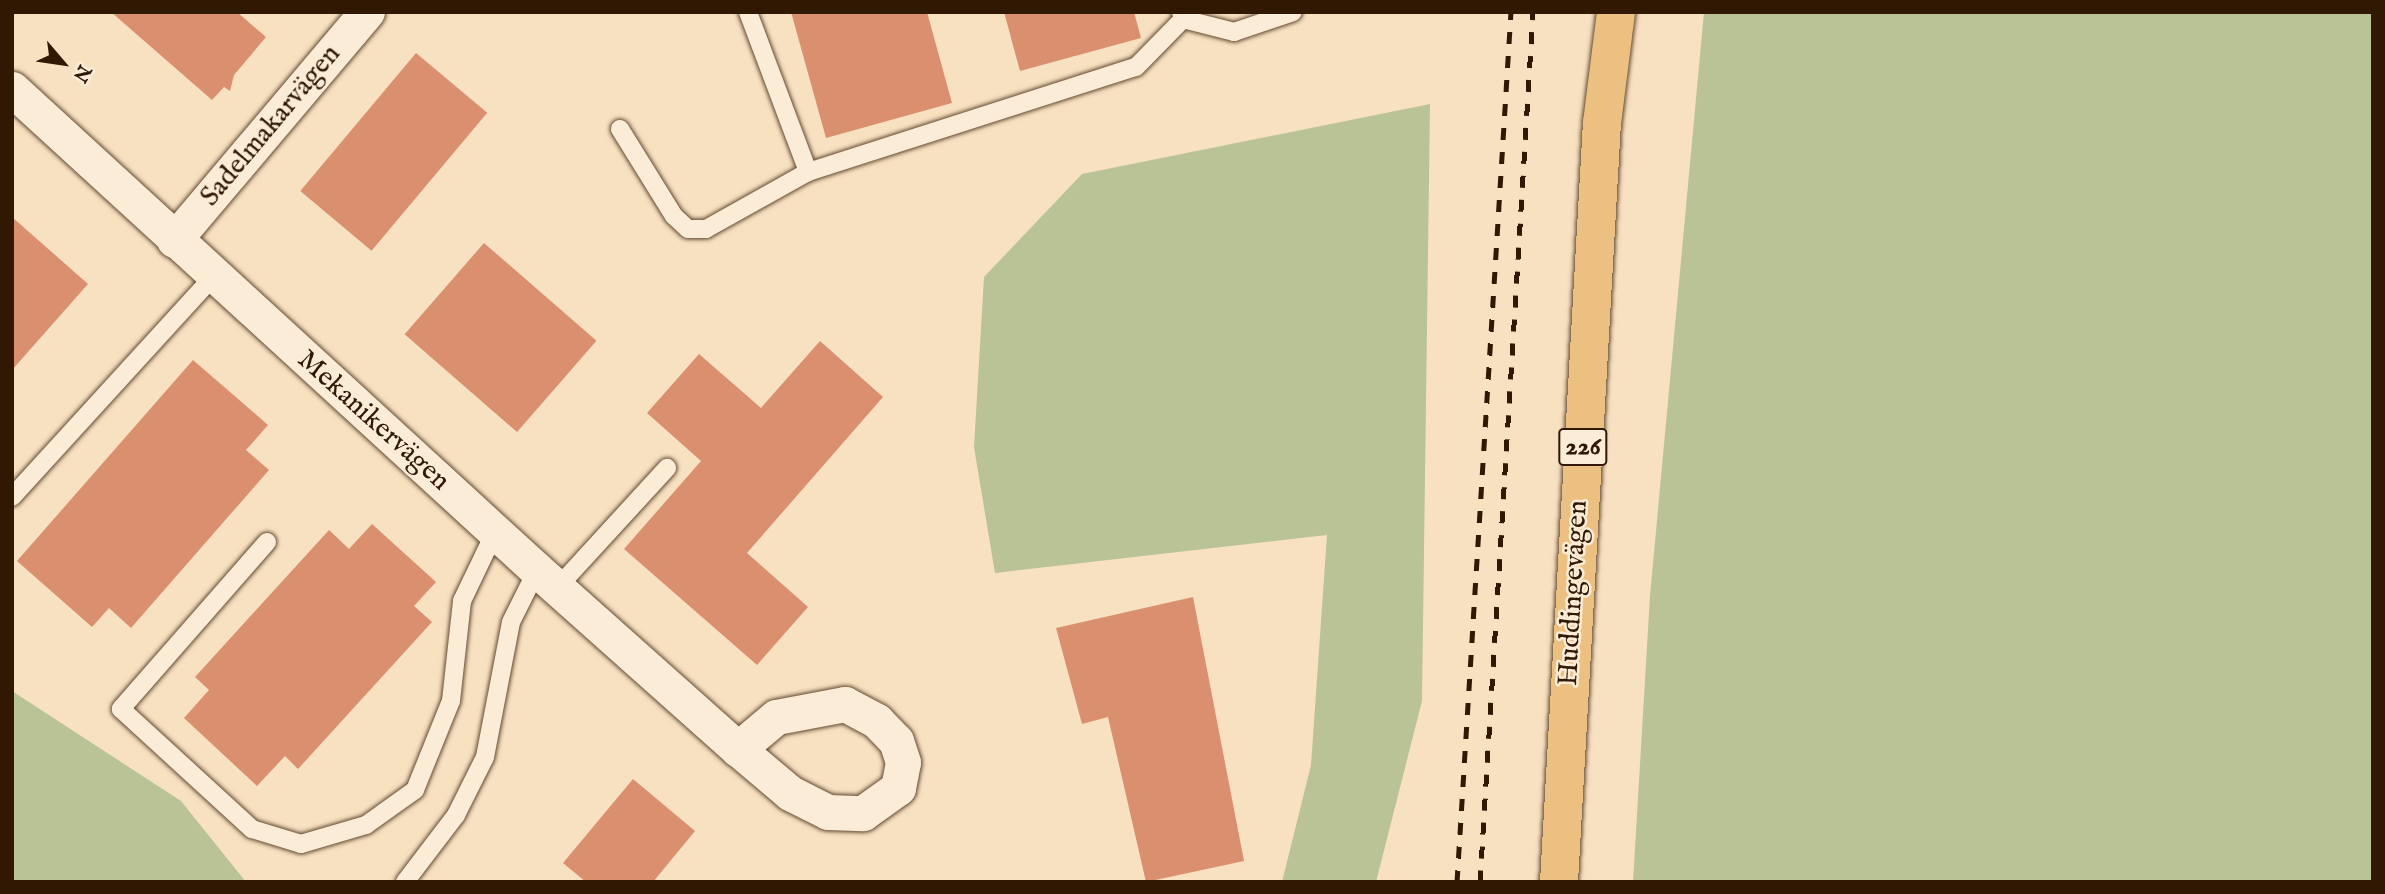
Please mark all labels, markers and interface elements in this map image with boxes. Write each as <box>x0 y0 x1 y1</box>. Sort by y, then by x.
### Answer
north arrow <box>28 28 98 98</box>
street label: Sadelmakarvägen <box>194 38 348 214</box>
text: N <box>67 60 96 86</box>
street label: Mekanikervägen <box>290 344 456 498</box>
road number: 226 <box>1557 424 1609 470</box>
street label: Huddingevägen <box>1552 499 1596 687</box>

